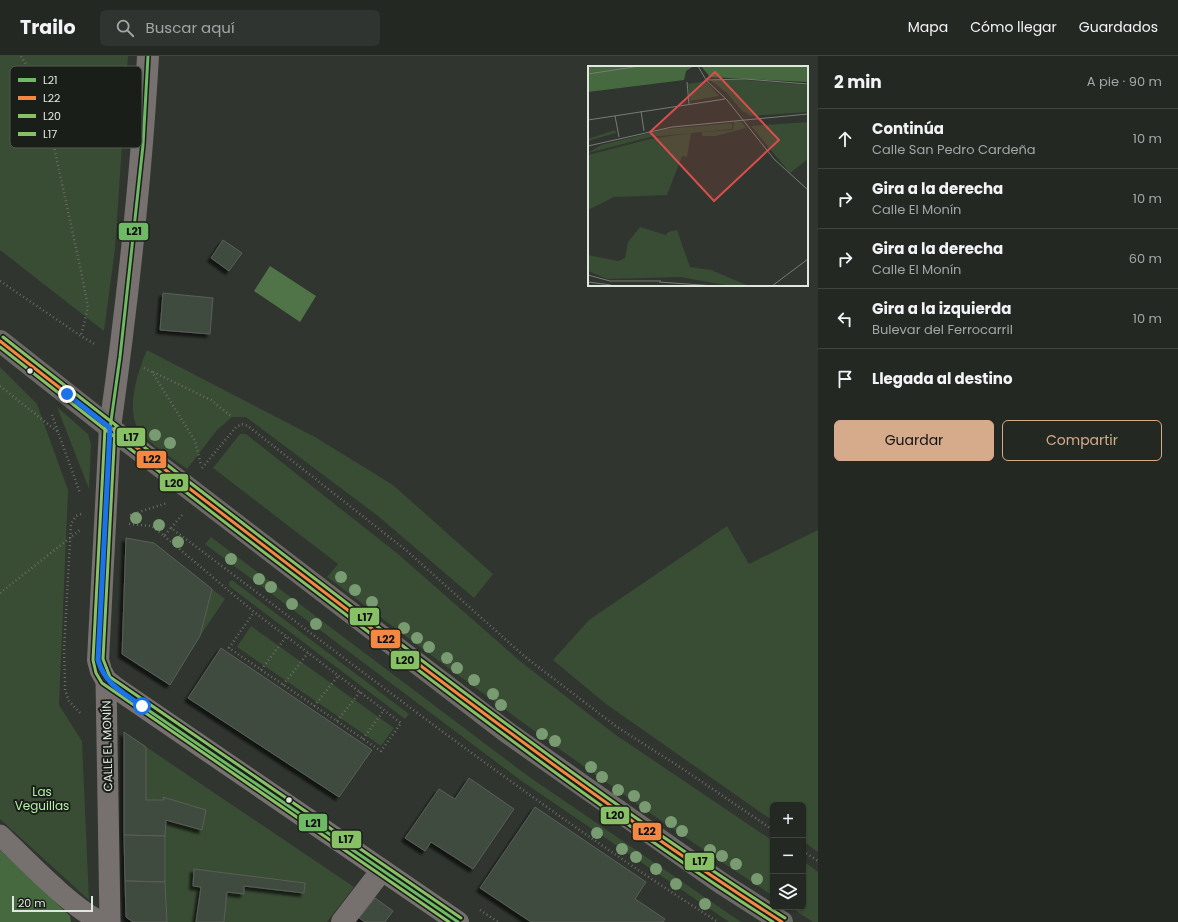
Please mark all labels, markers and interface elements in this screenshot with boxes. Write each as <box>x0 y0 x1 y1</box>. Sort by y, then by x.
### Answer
search box <box>100 10 380 46</box>
text: Trailo <box>20 14 76 41</box>
icon: search <box>114 17 136 39</box>
text: Buscar aquí <box>146 17 235 38</box>
text: Mapa <box>908 17 948 37</box>
text: Cómo llegar <box>970 17 1057 37</box>
text: Guardados <box>1079 17 1158 37</box>
legend <box>10 66 142 148</box>
inset map <box>588 66 808 286</box>
text: 2 min <box>834 70 882 94</box>
text: L21 <box>43 72 58 88</box>
text: A pie · 90 m <box>1087 72 1162 91</box>
text: L22 <box>43 90 60 106</box>
text: L20 <box>43 108 61 124</box>
text: Continúa <box>872 118 944 139</box>
text: L17 <box>43 126 57 142</box>
icon: ahead <box>834 128 856 150</box>
text: 10 m <box>1133 129 1162 148</box>
text: Calle San Pedro Cardeña <box>872 140 1036 159</box>
text: Gira a la derecha <box>872 178 1003 199</box>
icon: right <box>834 188 856 210</box>
text: 10 m <box>1133 189 1162 208</box>
text: Calle El Monín <box>872 200 961 219</box>
line badge: L21 <box>118 222 149 241</box>
text: L21 <box>126 223 142 239</box>
text: Gira a la derecha <box>872 238 1003 259</box>
icon: right <box>834 248 856 270</box>
text: 60 m <box>1129 249 1162 268</box>
text: Calle El Monín <box>872 260 961 279</box>
text: Gira a la izquierda <box>872 298 1011 319</box>
icon: left <box>834 308 856 330</box>
text: 10 m <box>1133 309 1162 328</box>
text: Bulevar del Ferrocarril <box>872 320 1013 339</box>
unlabelled marker <box>25 366 35 376</box>
icon: arrive <box>834 368 856 390</box>
text: Llegada al destino <box>872 368 1013 389</box>
route end <box>58 385 76 403</box>
button: Guardar <box>834 420 994 461</box>
button: Compartir <box>1002 420 1162 461</box>
line badge: L17 <box>116 427 146 447</box>
text: L17 <box>123 429 139 445</box>
line badge: L22 <box>136 450 167 469</box>
text: L22 <box>143 451 161 467</box>
line badge: L20 <box>159 473 189 492</box>
text: L20 <box>165 475 183 491</box>
line badge: L17 <box>349 607 380 626</box>
text: L17 <box>357 609 373 625</box>
line badge: L22 <box>370 629 401 649</box>
text: L22 <box>377 631 395 647</box>
line badge: L20 <box>390 650 420 670</box>
text: L20 <box>396 652 414 668</box>
route start <box>133 697 151 715</box>
street label: CALLE EL MONÍN <box>98 700 116 792</box>
park label: Las Veguillas <box>15 783 69 814</box>
unlabelled marker <box>284 795 294 805</box>
map controls <box>770 802 806 910</box>
button: + <box>770 802 806 838</box>
line badge: L20 <box>600 806 630 825</box>
text: L20 <box>606 807 624 823</box>
line badge: L21 <box>298 813 328 832</box>
text: L21 <box>305 815 321 831</box>
line badge: L22 <box>632 822 662 841</box>
text: L22 <box>638 823 656 839</box>
line badge: L17 <box>331 830 362 849</box>
text: L17 <box>338 831 354 847</box>
button: − <box>770 838 806 874</box>
line badge: L17 <box>684 852 715 871</box>
text: L17 <box>692 853 708 869</box>
button: layers <box>770 874 806 910</box>
scale bar <box>12 894 93 913</box>
text: 20 m <box>18 895 46 911</box>

